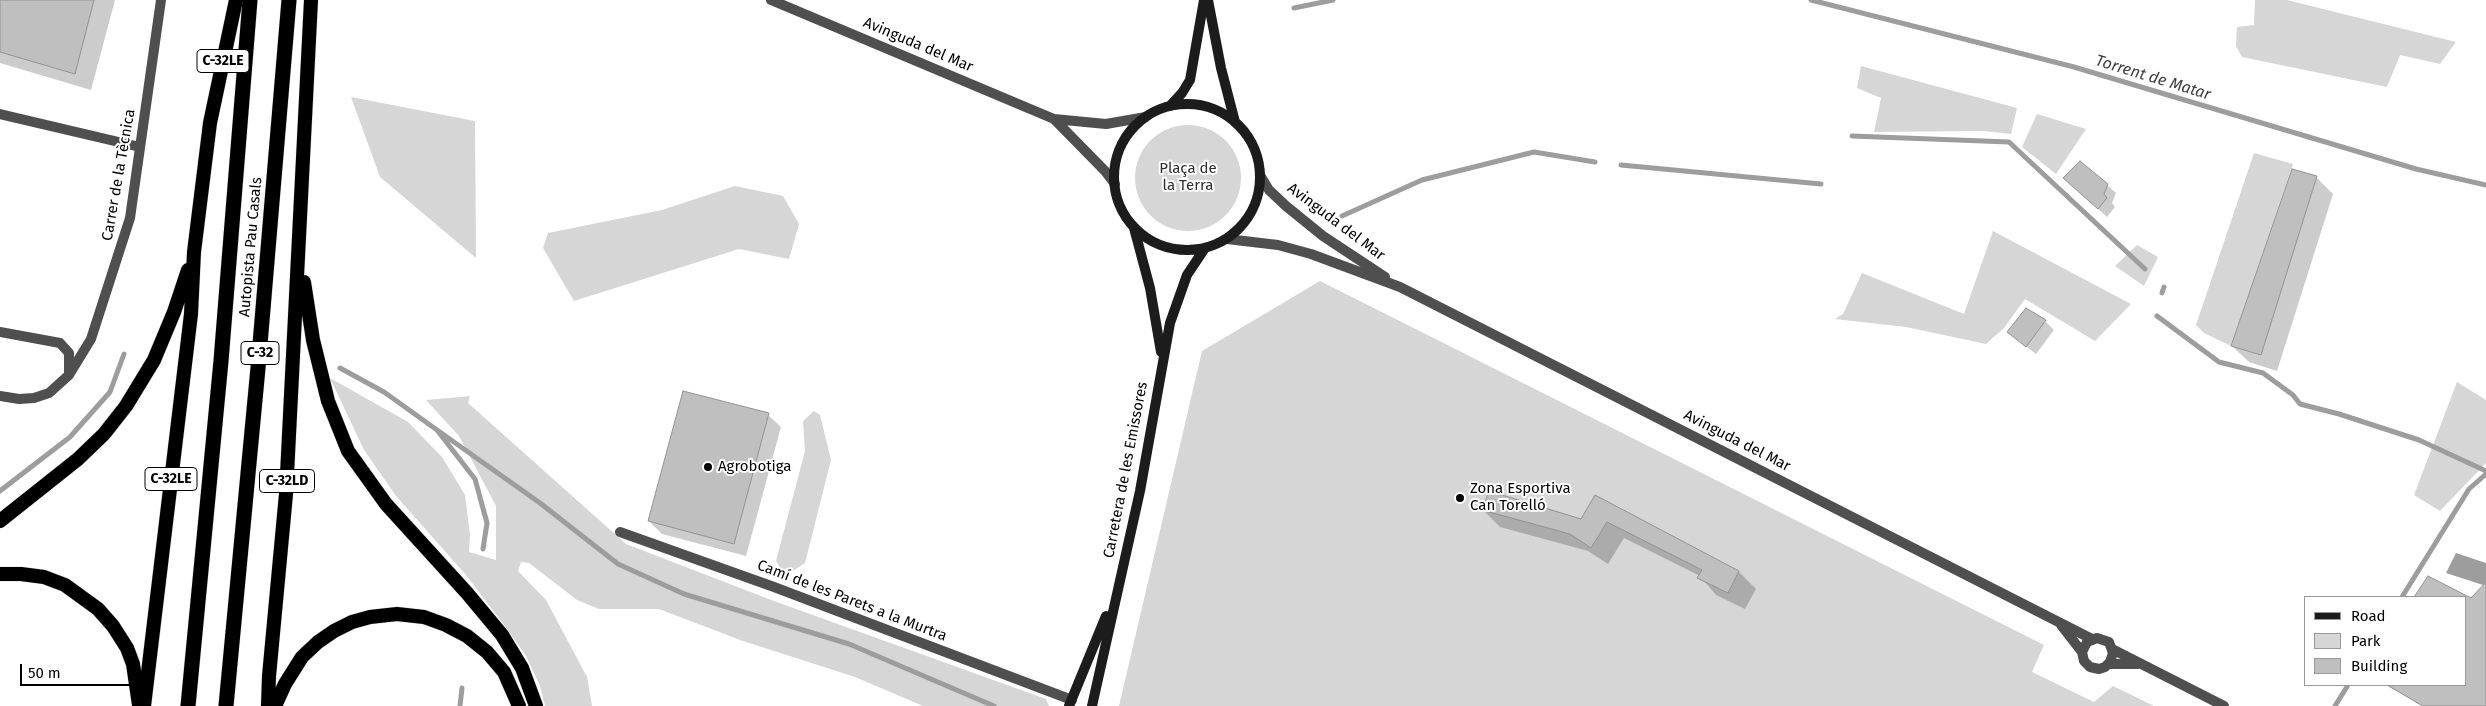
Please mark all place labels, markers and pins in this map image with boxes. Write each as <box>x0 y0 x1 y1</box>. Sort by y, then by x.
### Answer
place label: Agrobotiga <box>718 458 791 476</box>
marker: Agrobotiga <box>702 461 714 473</box>
place label: Zona Esportiva Can Torelló <box>1470 480 1571 515</box>
marker: Zona Esportiva Can Torelló <box>1454 492 1466 504</box>

